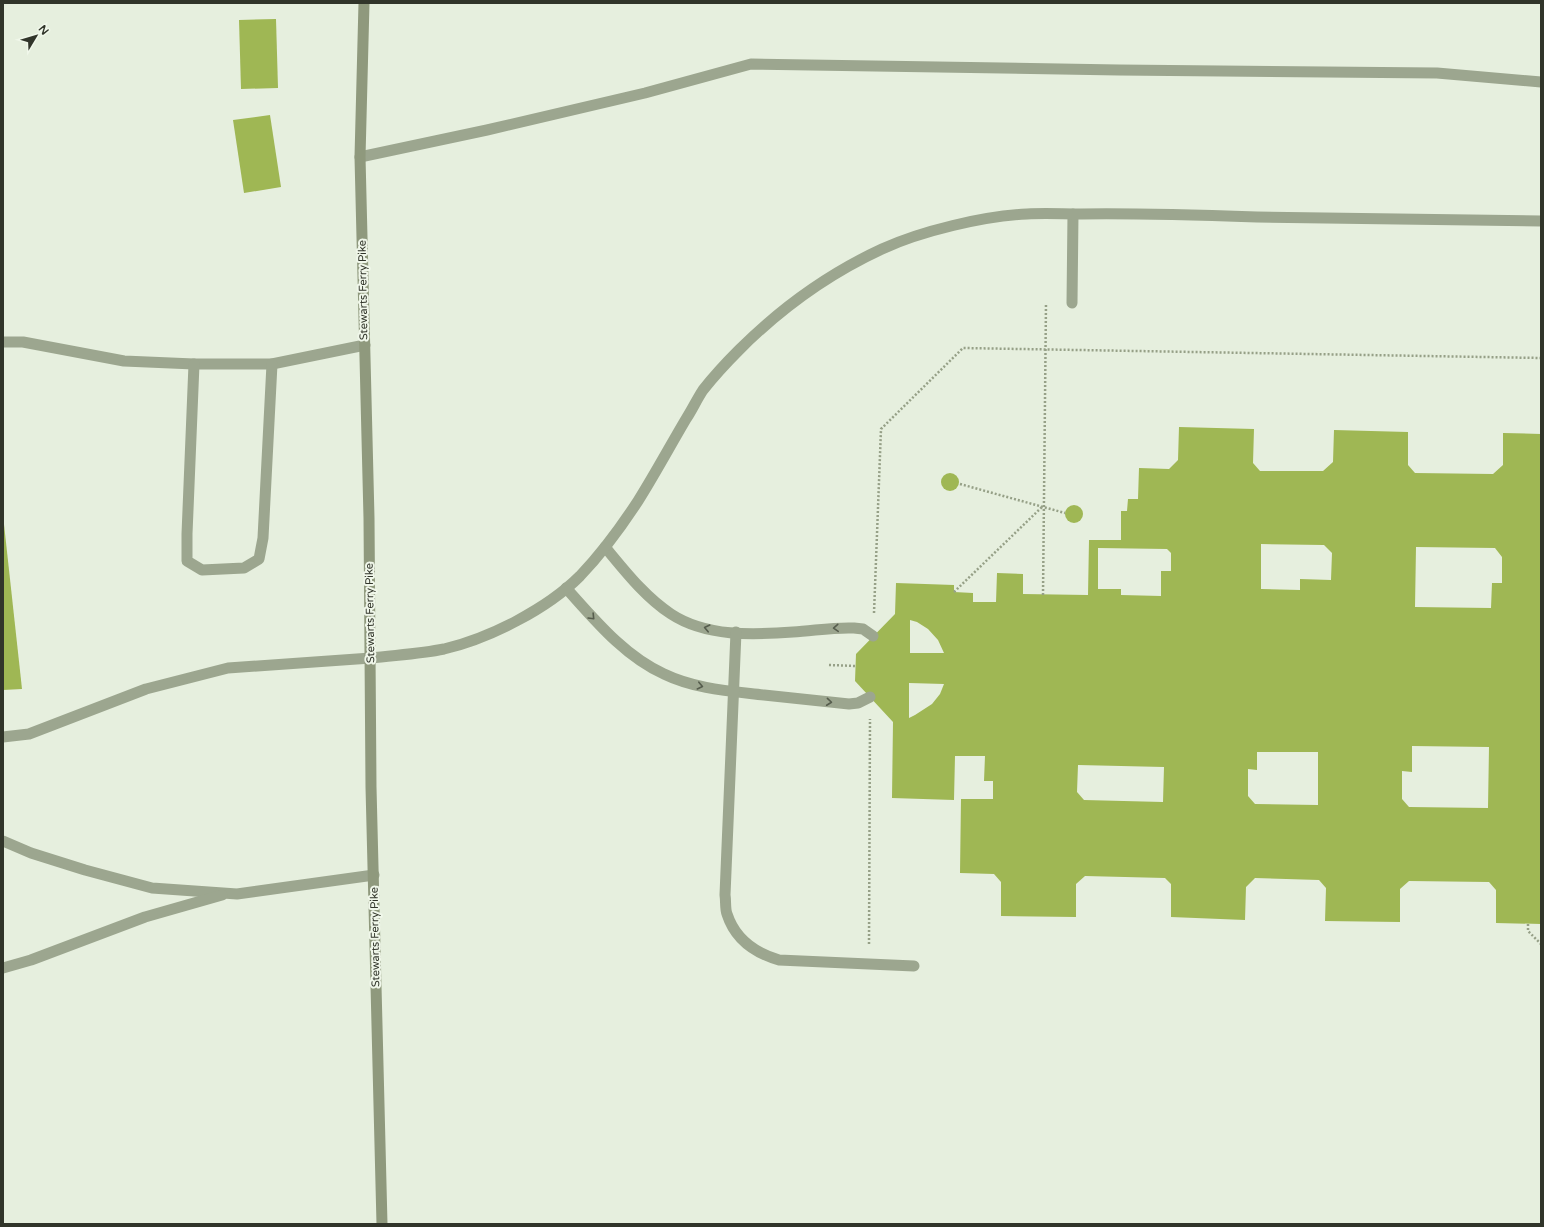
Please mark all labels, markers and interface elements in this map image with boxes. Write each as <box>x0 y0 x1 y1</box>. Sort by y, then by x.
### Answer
north arrow <box>16 16 56 56</box>
text: N <box>36 23 51 38</box>
street label: Stewarts Ferry Pike <box>356 240 370 340</box>
street label: Stewarts Ferry Pike <box>363 563 377 663</box>
one-way arrow <box>587 612 595 620</box>
one-way arrow <box>833 623 839 632</box>
one-way arrow <box>704 625 710 633</box>
one-way arrow <box>696 681 703 689</box>
one-way arrow <box>826 697 832 706</box>
street label: Stewarts Ferry Pike <box>368 887 382 987</box>

